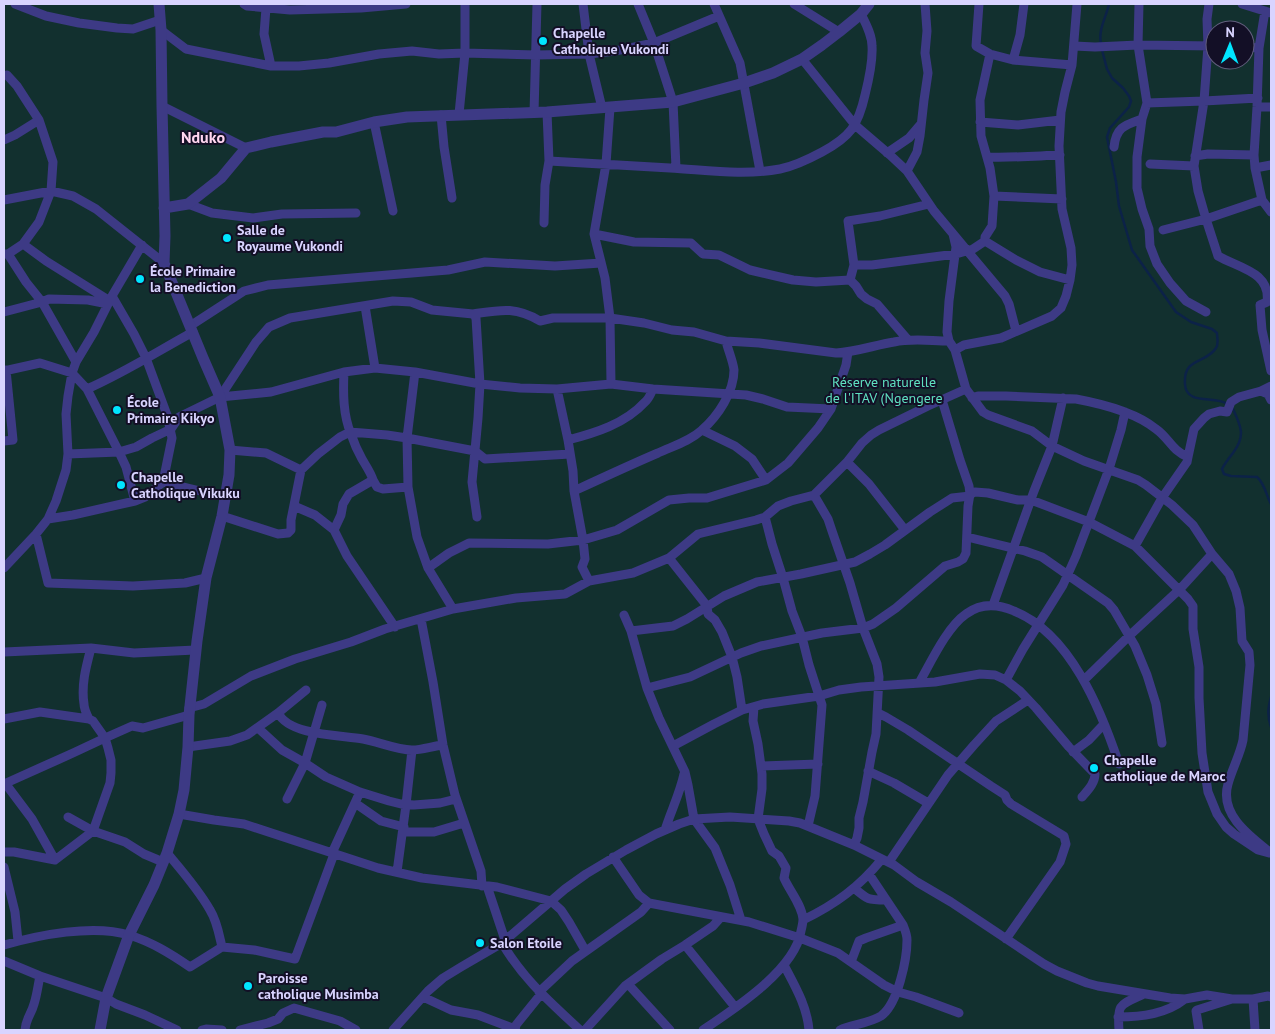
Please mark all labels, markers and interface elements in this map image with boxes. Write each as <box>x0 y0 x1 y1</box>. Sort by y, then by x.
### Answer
north arrow <box>1205 20 1255 70</box>
text: N <box>1225 23 1235 41</box>
place label: Chapelle Catholique Vukondi <box>553 24 669 58</box>
marker: Chapelle Catholique Vukondi <box>537 35 549 47</box>
district label: Nduko <box>181 127 225 147</box>
place label: Salle de Royaume Vukondi <box>237 221 343 255</box>
marker: Salle de Royaume Vukondi <box>221 232 233 244</box>
place label: École Primaire la Benediction <box>150 262 236 296</box>
marker: École Primaire la Benediction <box>134 273 146 285</box>
park label: Réserve naturelle de l'ITAV (Ngengere <box>825 373 943 407</box>
place label: École Primaire Kikyo <box>127 393 215 427</box>
marker: École Primaire Kikyo <box>111 404 123 416</box>
place label: Chapelle Catholique Vikuku <box>131 468 240 502</box>
marker: Chapelle Catholique Vikuku <box>115 479 127 491</box>
place label: Chapelle catholique de Maroc <box>1104 751 1225 785</box>
marker: Chapelle catholique de Maroc <box>1088 762 1100 774</box>
place label: Salon Etoile <box>490 934 562 952</box>
marker: Salon Etoile <box>474 937 486 949</box>
place label: Paroisse catholique Musimba <box>258 969 379 1003</box>
marker: Paroisse catholique Musimba <box>242 980 254 992</box>

